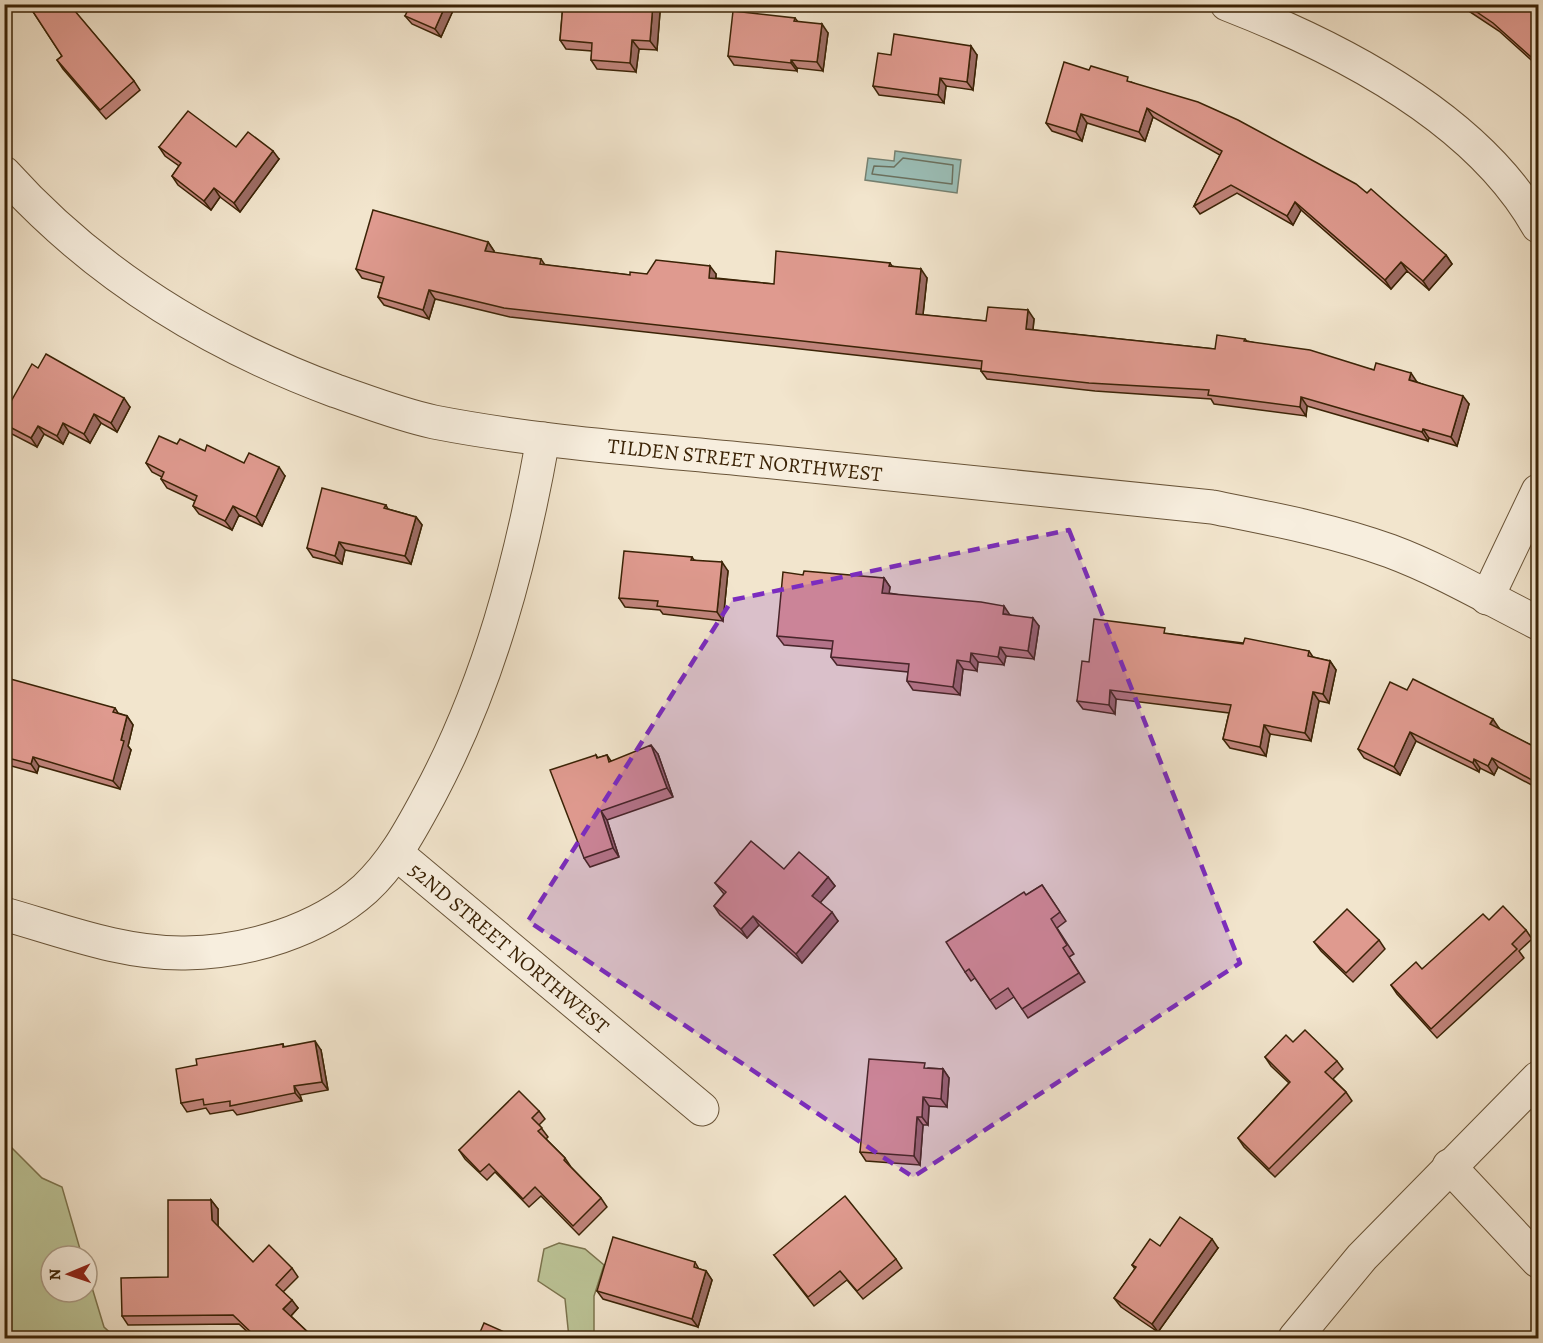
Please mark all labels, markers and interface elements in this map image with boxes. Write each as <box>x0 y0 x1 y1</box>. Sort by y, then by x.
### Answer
street label: TILDEN STREET NORTHWEST <box>606 432 884 488</box>
street label: 52ND STREET NORTHWEST <box>403 856 615 1040</box>
north arrow <box>39 1244 99 1304</box>
text: N <box>44 1268 66 1281</box>

